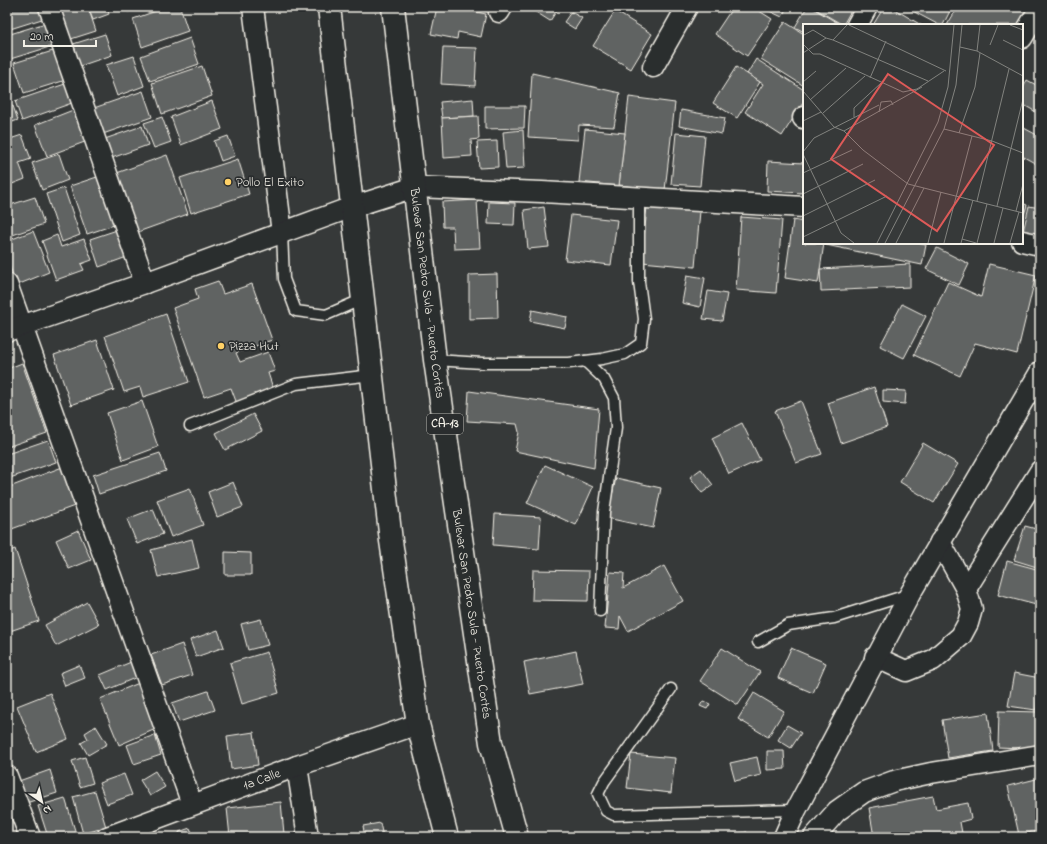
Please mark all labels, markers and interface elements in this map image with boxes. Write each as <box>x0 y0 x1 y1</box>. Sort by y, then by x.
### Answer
scale bar <box>24 22 96 48</box>
inset map <box>803 24 1023 244</box>
text: 20 m <box>30 28 53 46</box>
place label: Pollo El Exito <box>236 173 304 192</box>
marker: Pollo El Exito <box>223 177 233 187</box>
street label: Bulevar San Pedro Sula - Puerto Cortés <box>405 186 450 400</box>
place label: Pizza Hut <box>229 337 279 356</box>
marker: Pizza Hut <box>216 341 226 351</box>
road number: CA-13 <box>427 414 463 434</box>
street label: Bulevar San Pedro Sula - Puerto Cortés <box>447 507 497 720</box>
street label: 1a Calle <box>240 763 283 795</box>
north arrow <box>22 782 62 822</box>
text: N <box>39 801 55 818</box>

